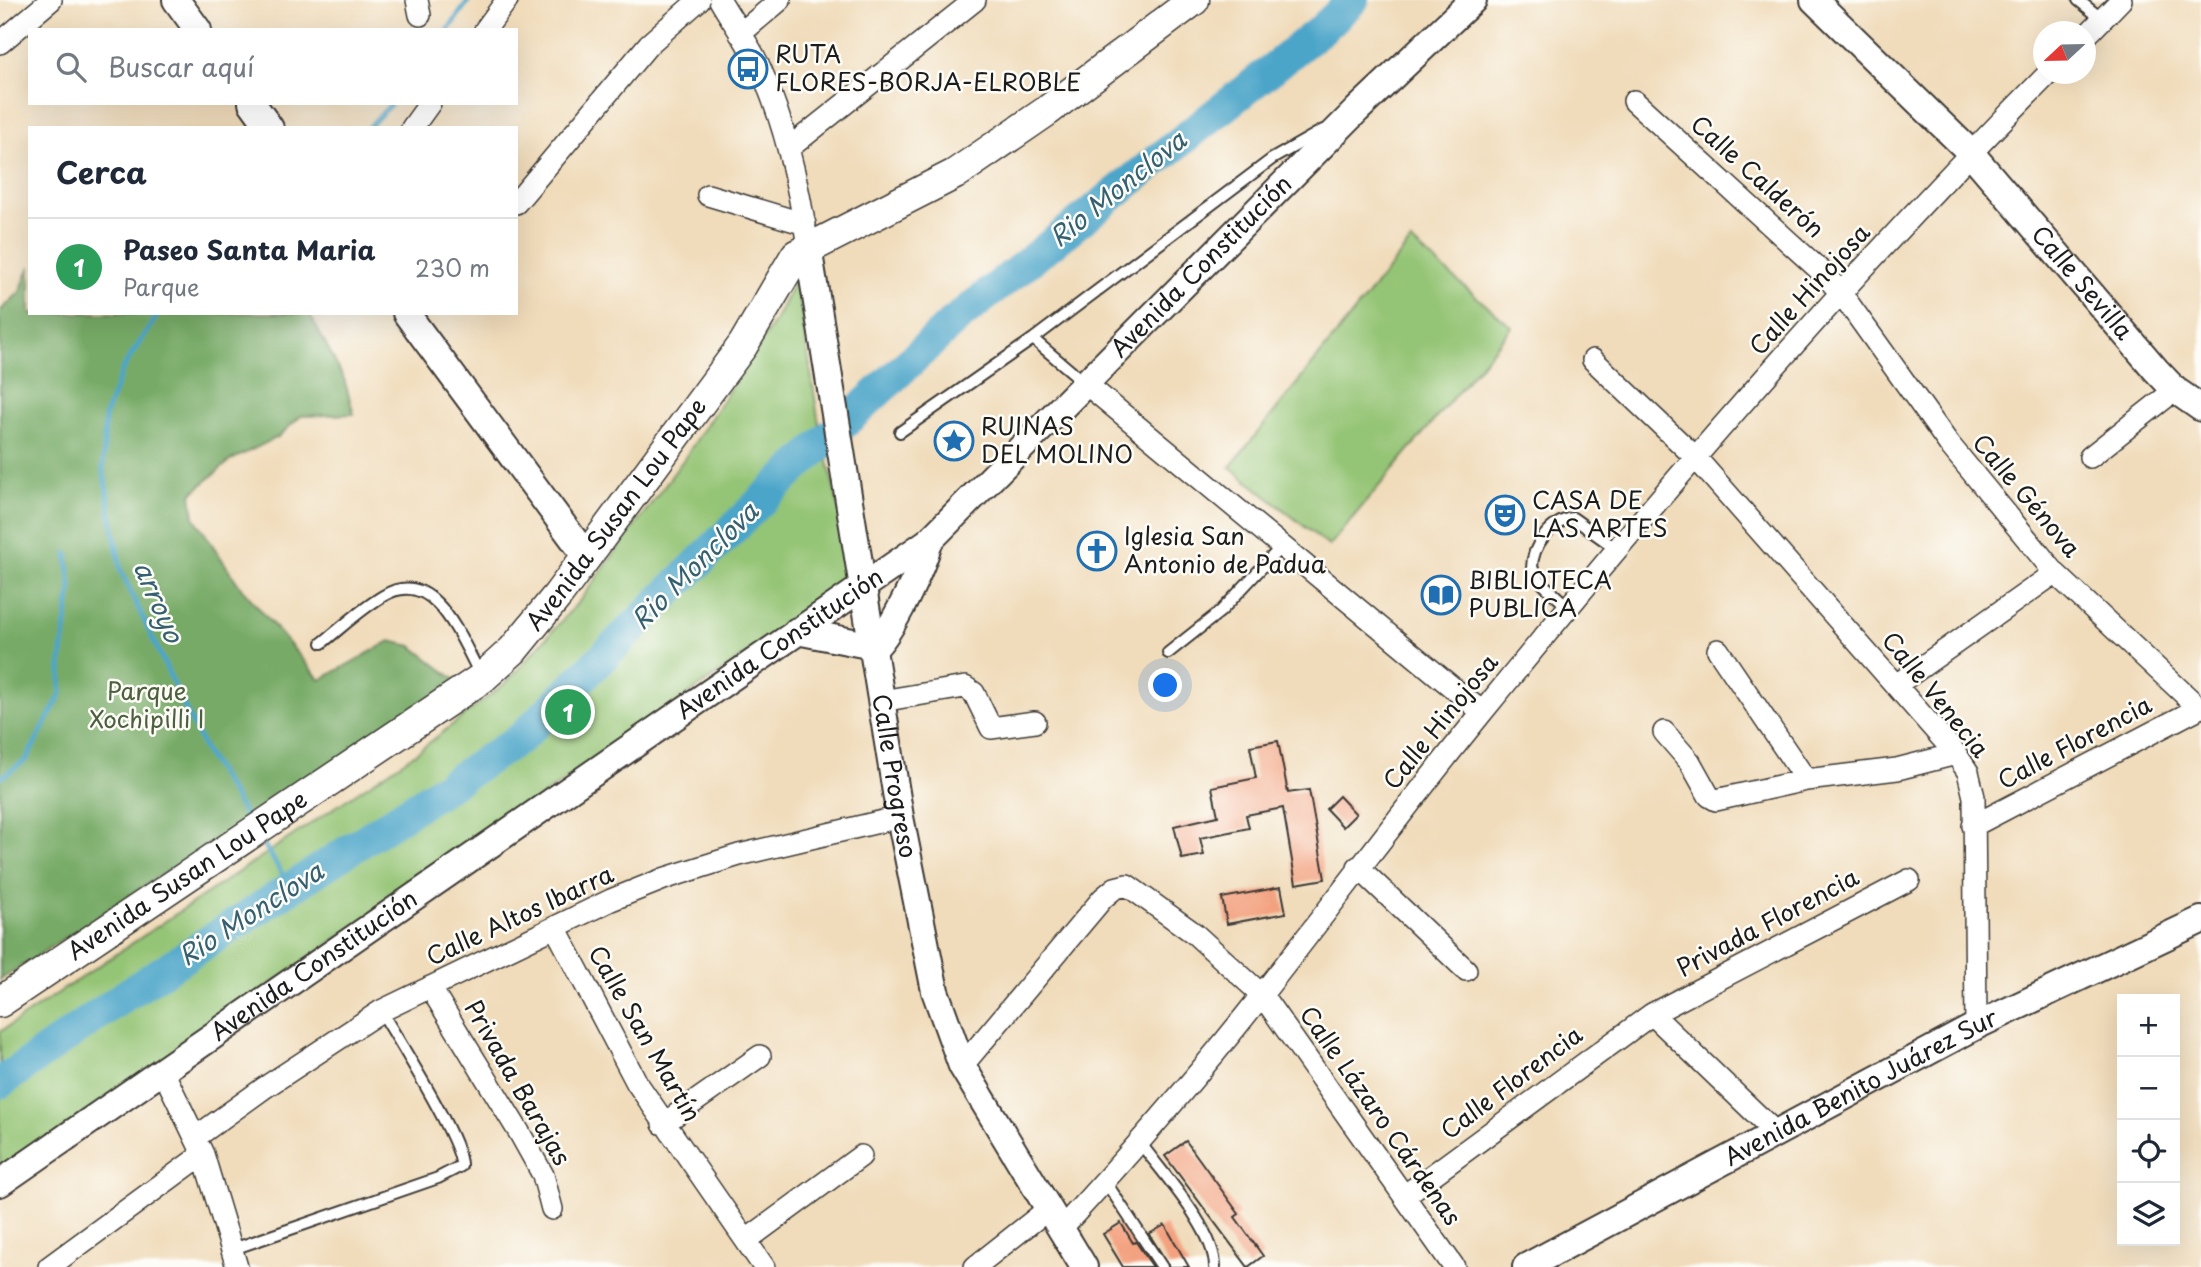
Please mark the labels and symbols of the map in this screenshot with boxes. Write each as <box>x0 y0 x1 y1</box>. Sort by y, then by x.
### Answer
north arrow <box>2033 21 2096 84</box>
place label: RUTA FLORES-BORJA-ELROBLE <box>775 35 1082 99</box>
bus stop icon: RUTA FLORES-BORJA-ELROBLE <box>727 48 769 90</box>
street label: Calle Calderón <box>1683 106 1833 245</box>
water label: Rio Monclova <box>1040 120 1195 255</box>
street label: Avenida Constitución <box>1101 166 1299 365</box>
street label: Calle Hinojosa <box>1740 215 1877 362</box>
street label: Calle Sevilla <box>2024 217 2143 347</box>
street label: Avenida Susan Lou Pape <box>516 390 714 638</box>
place label: RUINAS DEL MOLINO <box>981 407 1133 471</box>
place icon: RUINAS DEL MOLINO <box>933 420 975 462</box>
street label: Calle Génova <box>1965 425 2090 565</box>
place label: CASA DE LAS ARTES <box>1532 481 1668 545</box>
water label: Rio Monclova <box>621 492 767 638</box>
theatre icon: CASA DE LAS ARTES <box>1484 494 1526 536</box>
place label: Iglesia San Antonio de Padua <box>1124 517 1326 581</box>
church icon: Iglesia San Antonio de Padua <box>1076 530 1118 572</box>
water label: arroyo <box>125 555 195 649</box>
street label: Avenida Constitución <box>668 558 890 727</box>
place label: BIBLIOTECA PUBLICA <box>1468 561 1612 625</box>
library icon: BIBLIOTECA PUBLICA <box>1420 574 1462 616</box>
street label: Calle Venecia <box>1874 623 1999 765</box>
street label: Calle Hinojosa <box>1373 645 1506 796</box>
your location <box>1148 668 1182 702</box>
park label: Parque Xochipilli I <box>90 672 204 736</box>
street label: Calle Florencia <box>1991 685 2158 797</box>
pin: 1 <box>545 686 591 738</box>
street label: Calle Progreso <box>864 691 928 861</box>
street label: Avenida Susan Lou Pape <box>59 781 314 968</box>
water label: Rio Monclova <box>170 851 331 974</box>
street label: Calle Altos Ibarra <box>420 855 619 973</box>
street label: Privada Florencia <box>1670 858 1865 984</box>
street label: Avenida Constitución <box>202 880 424 1049</box>
street label: Calle San Martín <box>580 938 711 1128</box>
street label: Privada Barajas <box>457 993 581 1171</box>
street label: Calle Lázaro Cárdenas <box>1292 998 1471 1232</box>
street label: Avenida Benito Juárez Sur <box>1717 998 2004 1174</box>
street label: Calle Florencia <box>1432 1016 1590 1147</box>

